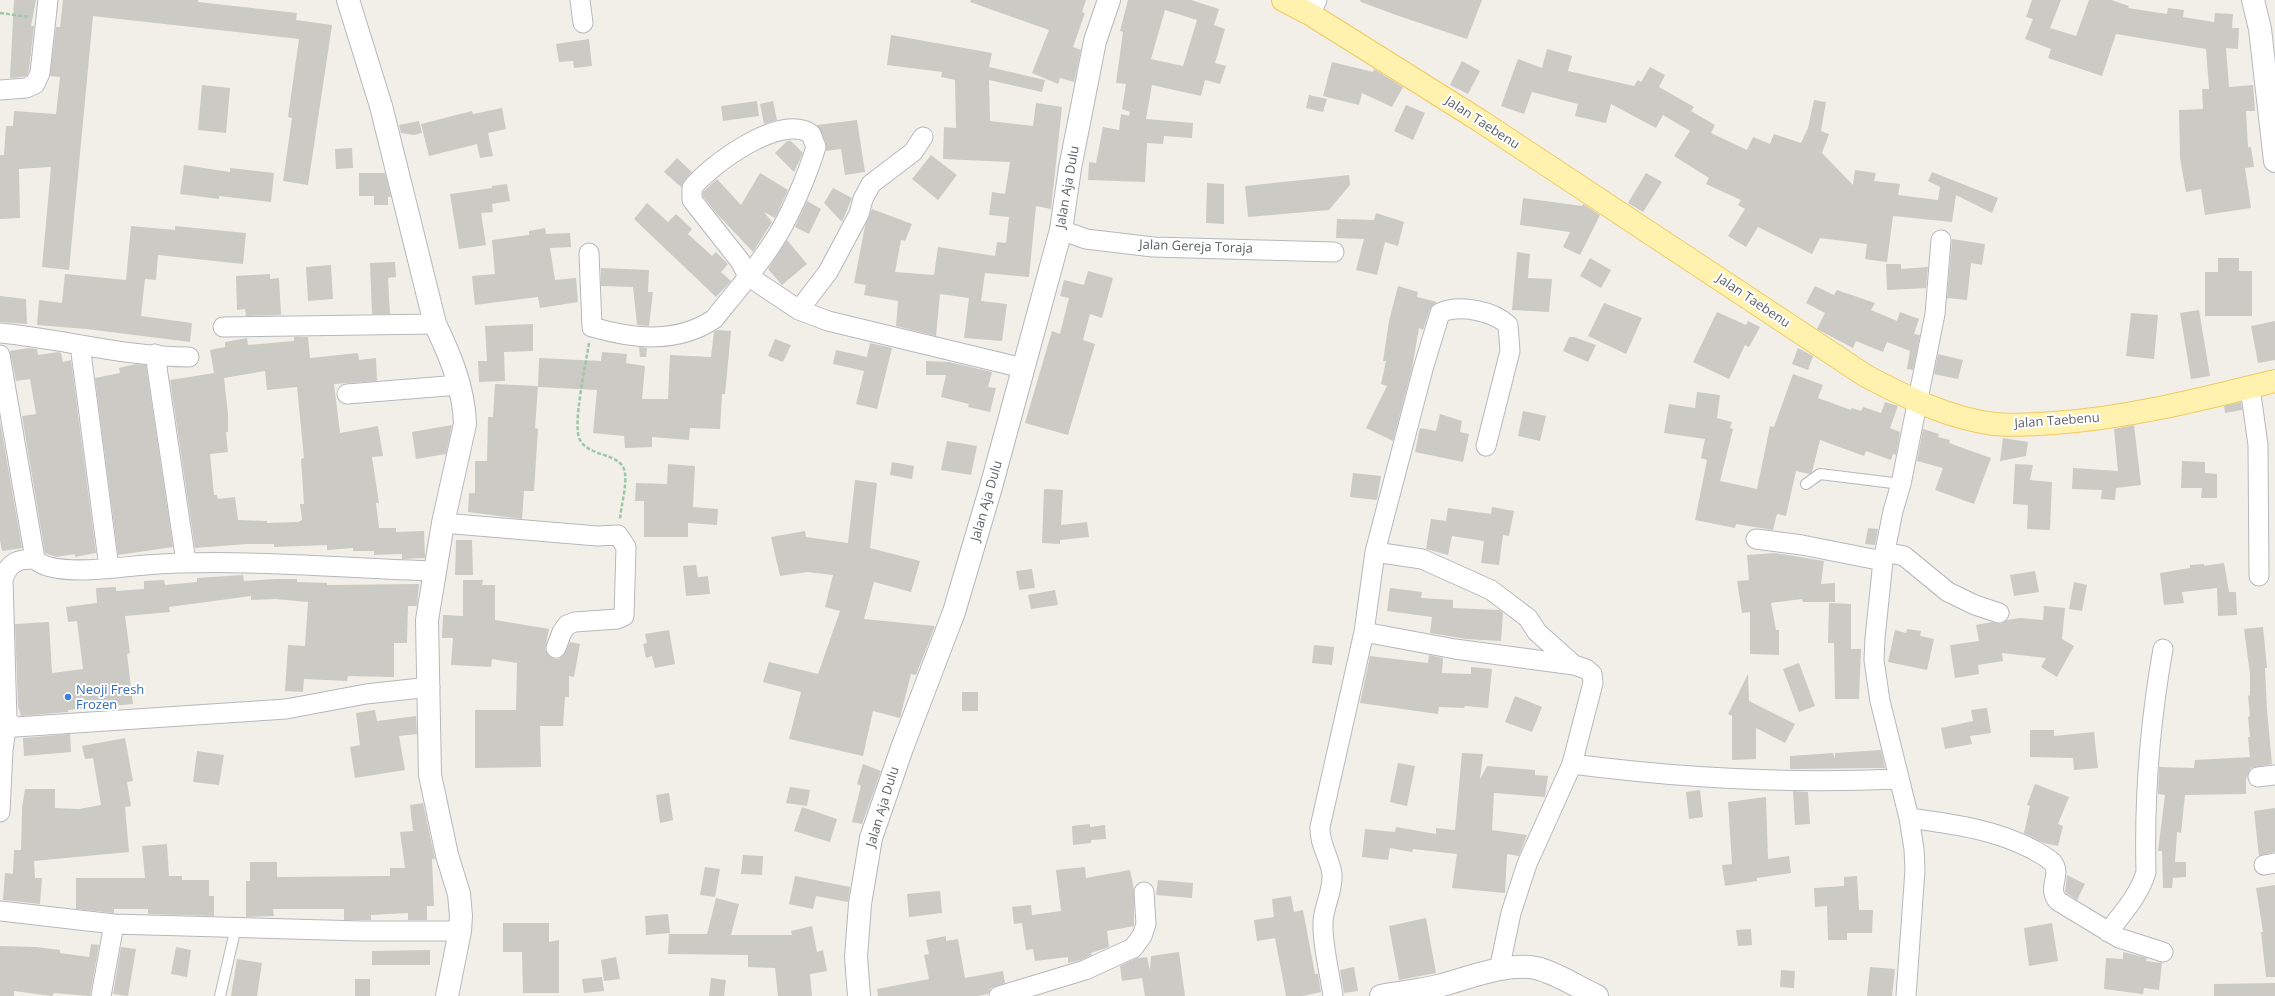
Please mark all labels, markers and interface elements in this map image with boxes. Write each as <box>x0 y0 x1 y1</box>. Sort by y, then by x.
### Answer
street label: Jalan Taebenu <box>1442 93 1522 153</box>
street label: Jalan Aja Dulu <box>1053 145 1083 229</box>
street label: Jalan Gereja Toraja <box>1139 237 1253 257</box>
street label: Jalan Taebenu <box>1713 271 1793 331</box>
street label: Jalan Taebenu <box>2014 410 2100 432</box>
street label: Jalan Aja Dulu <box>968 459 1006 543</box>
place label: Neoji Fresh Frozen <box>76 682 144 713</box>
marker: Neoji Fresh Frozen <box>63 692 73 702</box>
street label: Jalan Aja Dulu <box>863 765 903 849</box>

